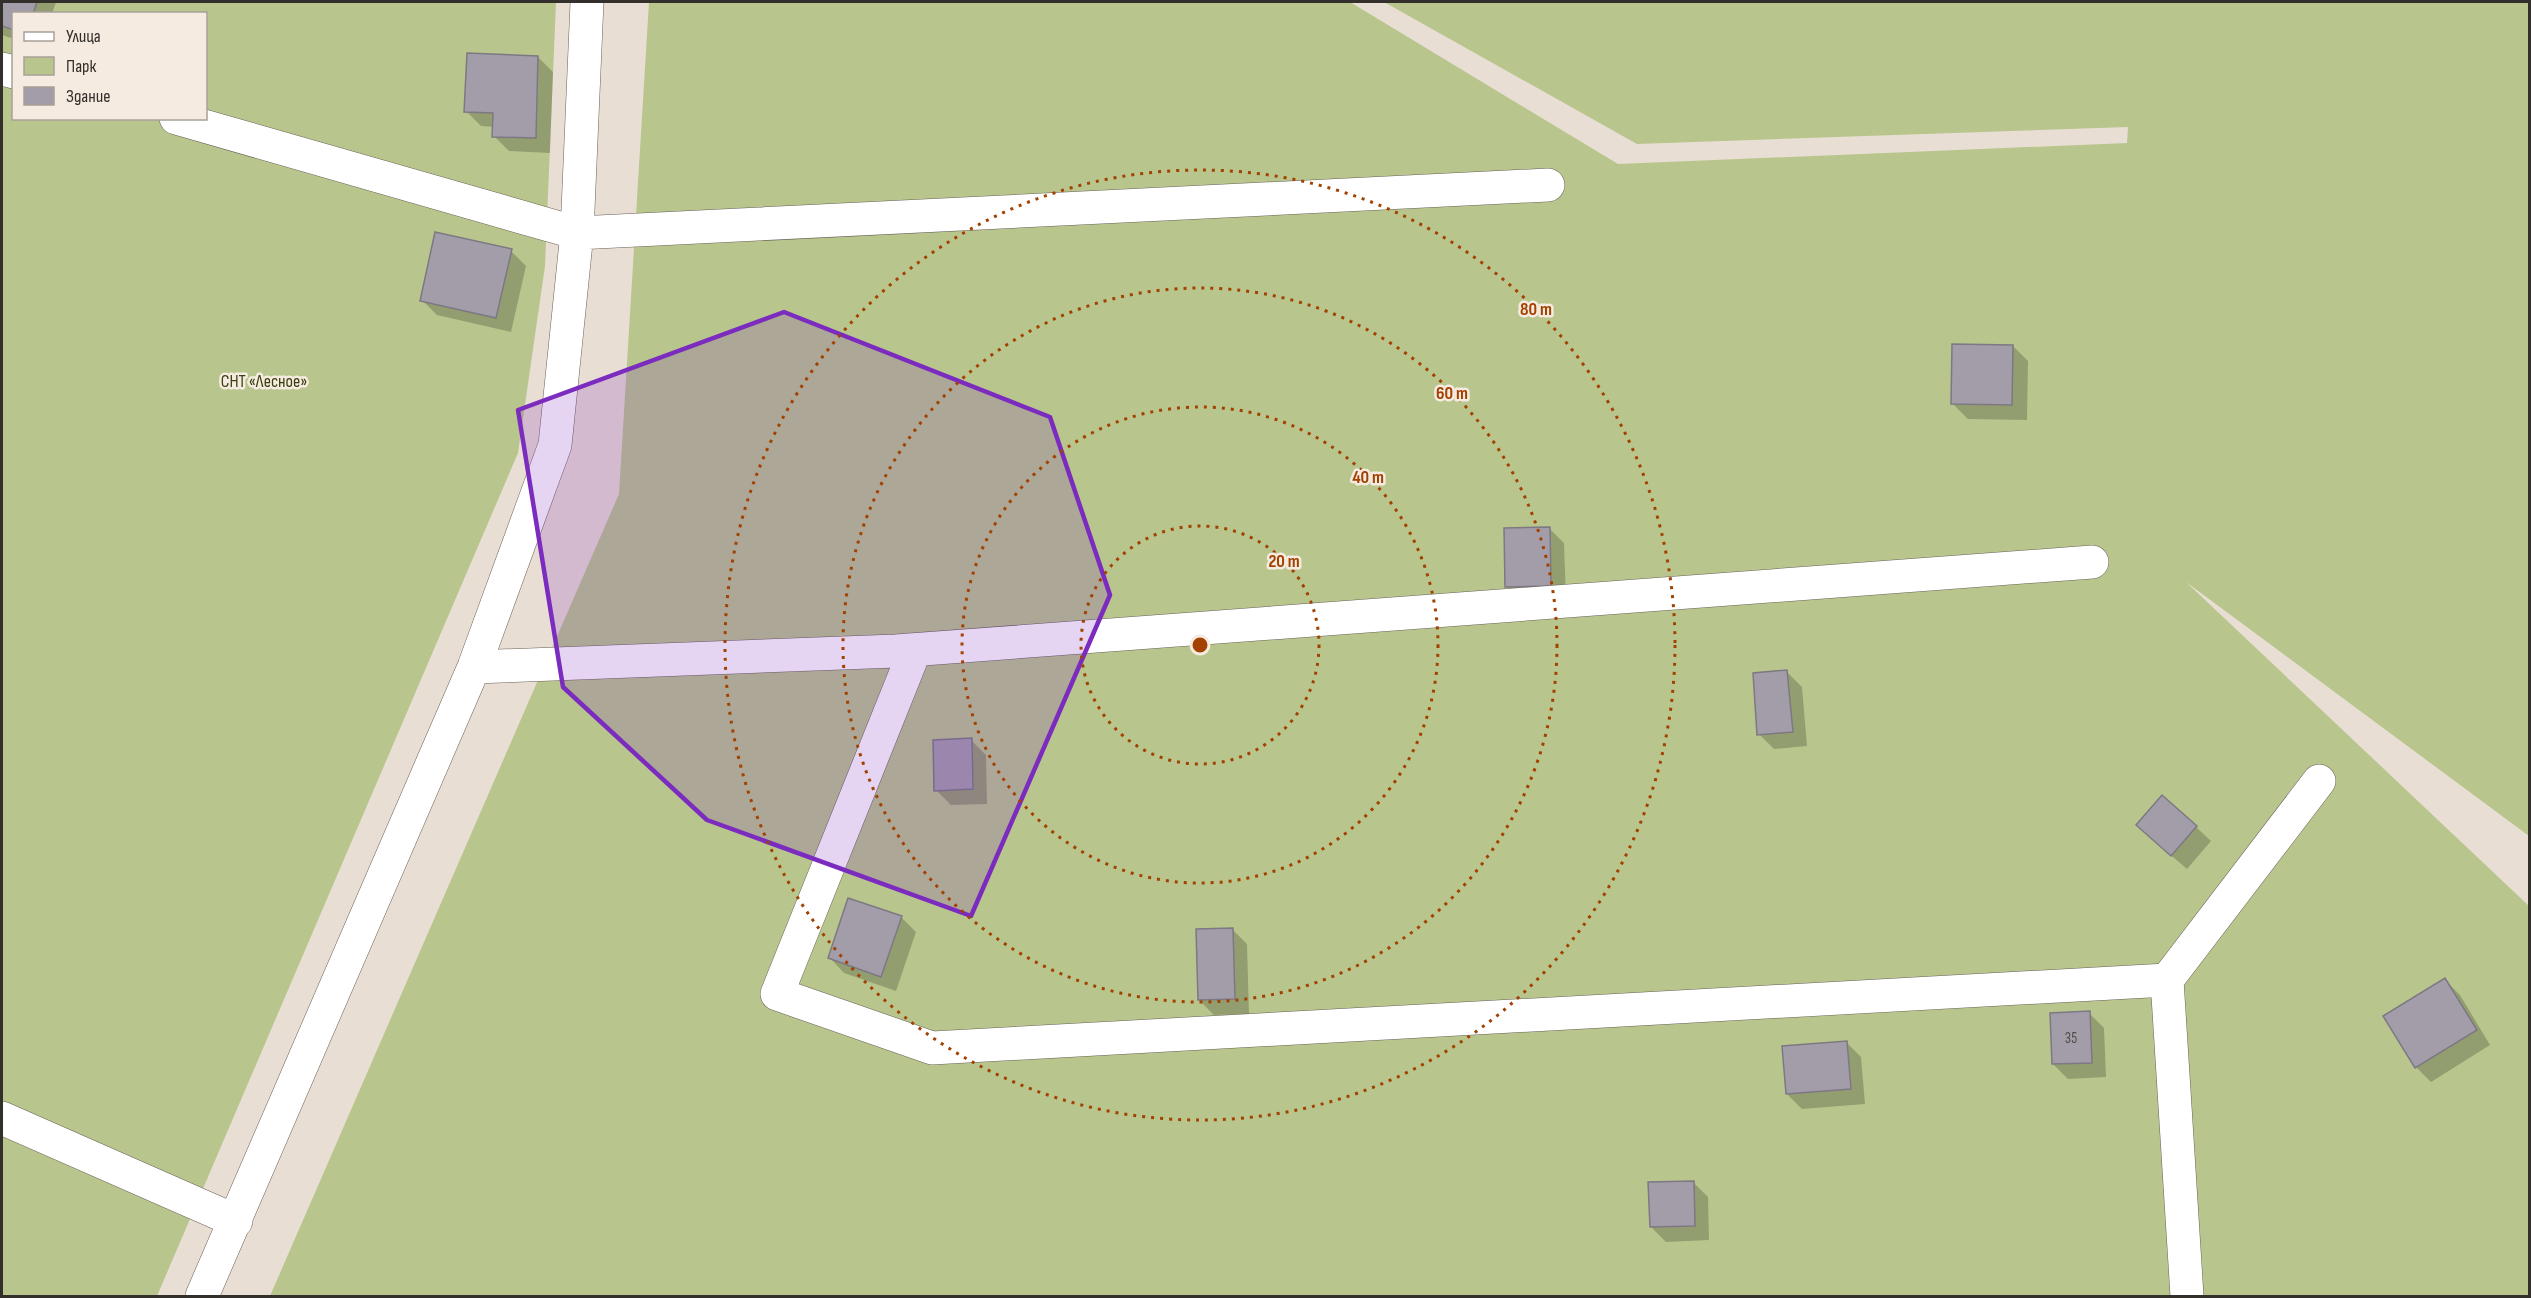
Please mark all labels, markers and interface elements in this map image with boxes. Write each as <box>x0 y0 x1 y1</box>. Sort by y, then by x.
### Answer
legend <box>12 12 207 120</box>
text: Улица <box>66 26 101 47</box>
text: Парк <box>66 56 97 77</box>
text: Здание <box>66 86 111 107</box>
text: 80 m <box>1520 299 1552 320</box>
park label: СНТ «Лесное» <box>221 371 307 392</box>
text: 60 m <box>1436 383 1468 404</box>
text: 40 m <box>1352 467 1384 488</box>
text: 20 m <box>1268 551 1300 572</box>
centre of rings <box>1190 635 1210 655</box>
house number: 35 <box>2065 1029 2077 1048</box>

